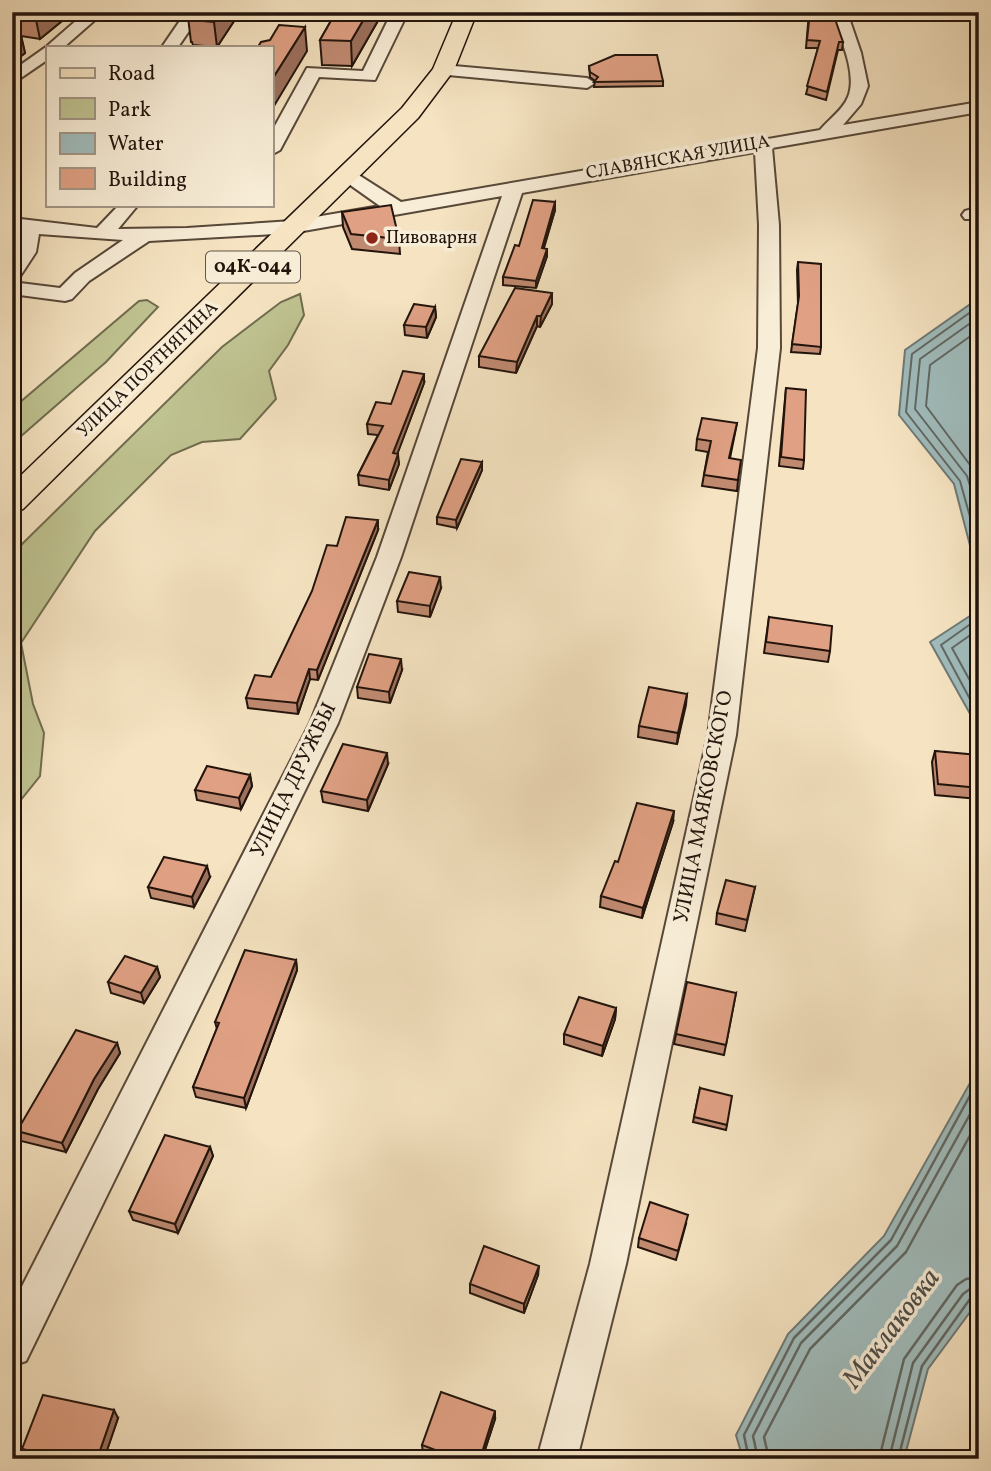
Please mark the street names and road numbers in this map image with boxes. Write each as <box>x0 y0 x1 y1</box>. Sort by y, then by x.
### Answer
street label: СЛАВЯНСКАЯ УЛИЦА <box>584 129 772 186</box>
road number: 04К-044 <box>206 252 300 282</box>
street label: УЛИЦА ПОРТНЯГИНА <box>72 296 224 444</box>
street label: УЛИЦА МАЯКОВСКОГО <box>667 688 741 926</box>
street label: УЛИЦА ДРУЖБЫ <box>244 698 344 862</box>

